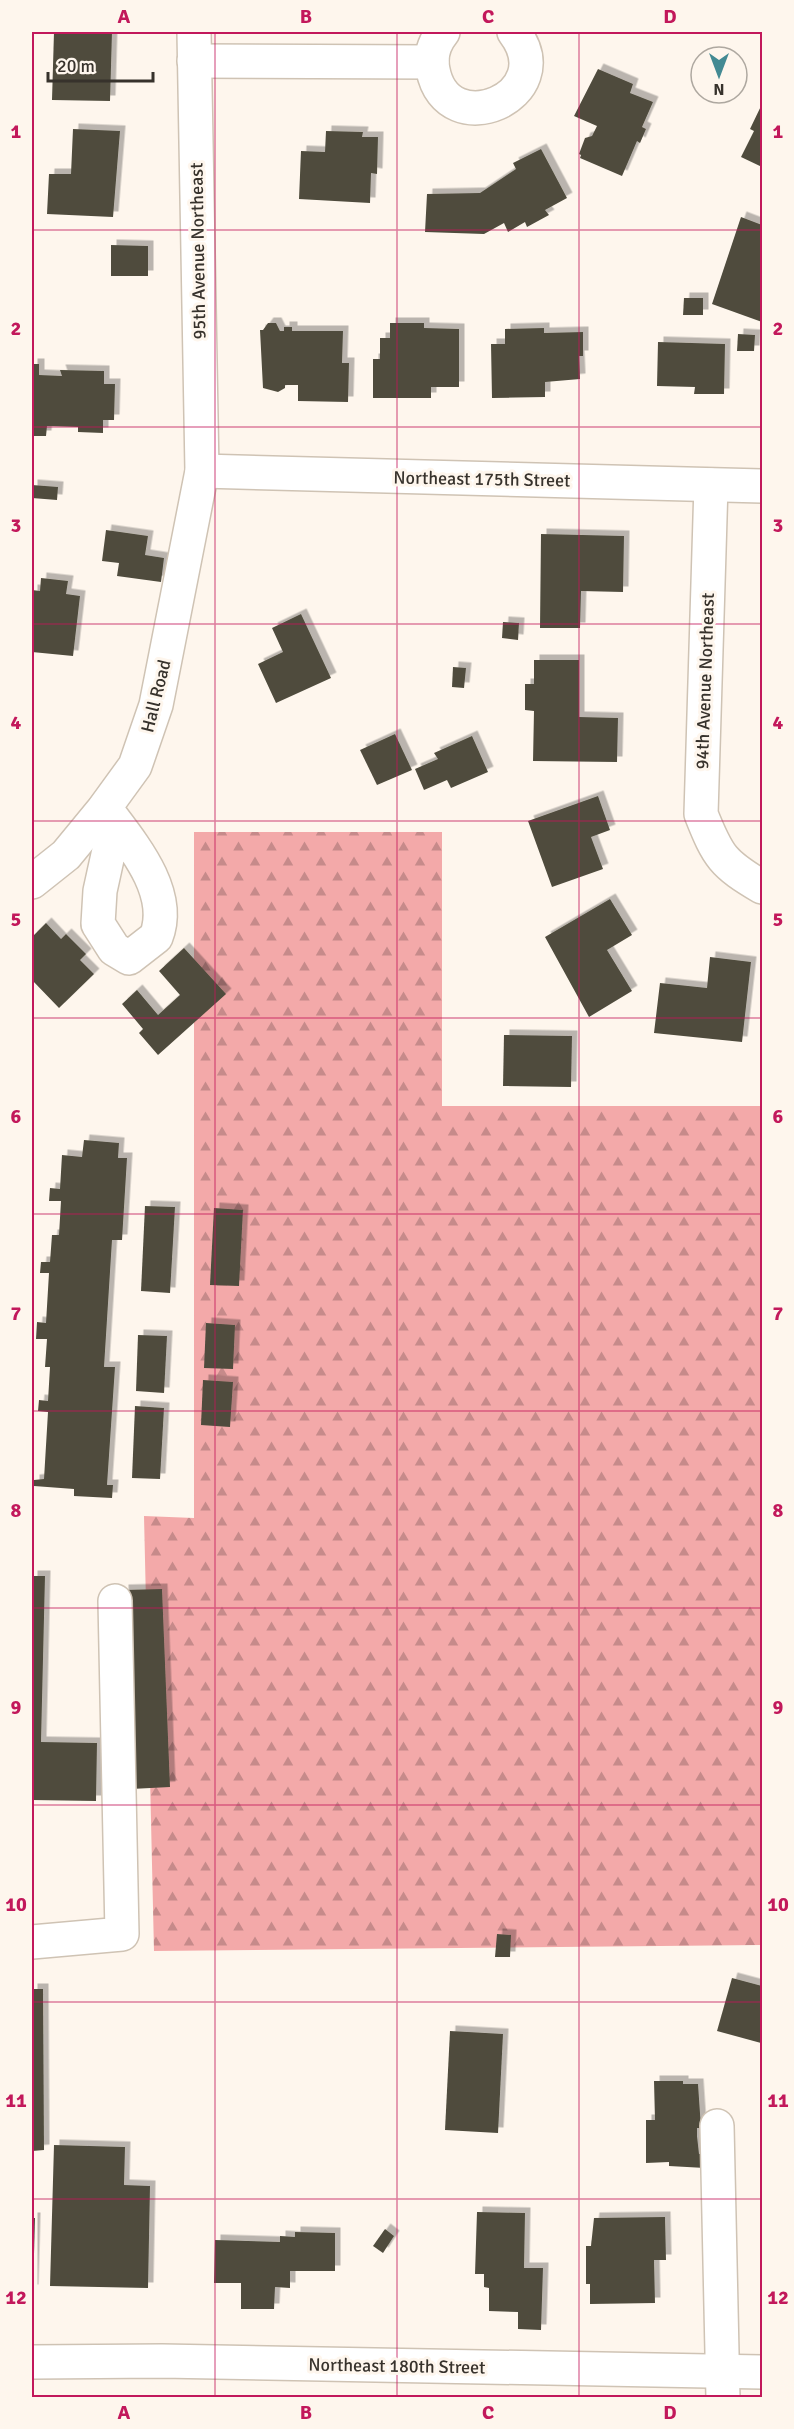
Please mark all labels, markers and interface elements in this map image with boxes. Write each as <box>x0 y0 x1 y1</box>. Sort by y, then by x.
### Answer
text: A <box>118 4 131 29</box>
text: B <box>300 4 312 29</box>
text: C <box>482 4 494 29</box>
text: D <box>663 4 677 29</box>
scale bar <box>48 45 153 83</box>
north arrow <box>689 45 749 105</box>
text: 20 m <box>57 55 95 77</box>
text: N <box>713 79 725 99</box>
text: 1 <box>11 119 22 144</box>
text: 1 <box>773 119 784 144</box>
street label: 95th Avenue Northeast <box>185 162 211 340</box>
text: 2 <box>11 316 21 341</box>
text: 2 <box>773 316 783 341</box>
street label: Northeast 175th Street <box>393 466 571 492</box>
text: 3 <box>11 513 21 538</box>
text: 3 <box>773 513 783 538</box>
street label: 94th Avenue Northeast <box>691 592 719 770</box>
street label: Hall Road <box>136 657 176 735</box>
text: 4 <box>11 710 22 735</box>
text: 4 <box>773 710 784 735</box>
text: 5 <box>11 907 21 932</box>
text: 5 <box>773 907 783 932</box>
text: 6 <box>11 1104 22 1129</box>
text: 6 <box>773 1104 784 1129</box>
text: 7 <box>11 1301 22 1326</box>
text: 7 <box>773 1301 784 1326</box>
text: 8 <box>11 1498 22 1523</box>
text: 8 <box>773 1498 784 1523</box>
text: 9 <box>11 1695 22 1720</box>
text: 9 <box>773 1695 784 1720</box>
text: 10 <box>5 1892 27 1917</box>
text: 10 <box>767 1892 789 1917</box>
text: 11 <box>5 2088 27 2113</box>
text: 11 <box>767 2088 789 2113</box>
text: 12 <box>5 2285 27 2310</box>
text: 12 <box>767 2285 789 2310</box>
street label: Northeast 180th Street <box>308 2353 486 2379</box>
text: A <box>118 2400 131 2425</box>
text: B <box>300 2400 312 2425</box>
text: C <box>482 2400 494 2425</box>
text: D <box>663 2400 677 2425</box>

